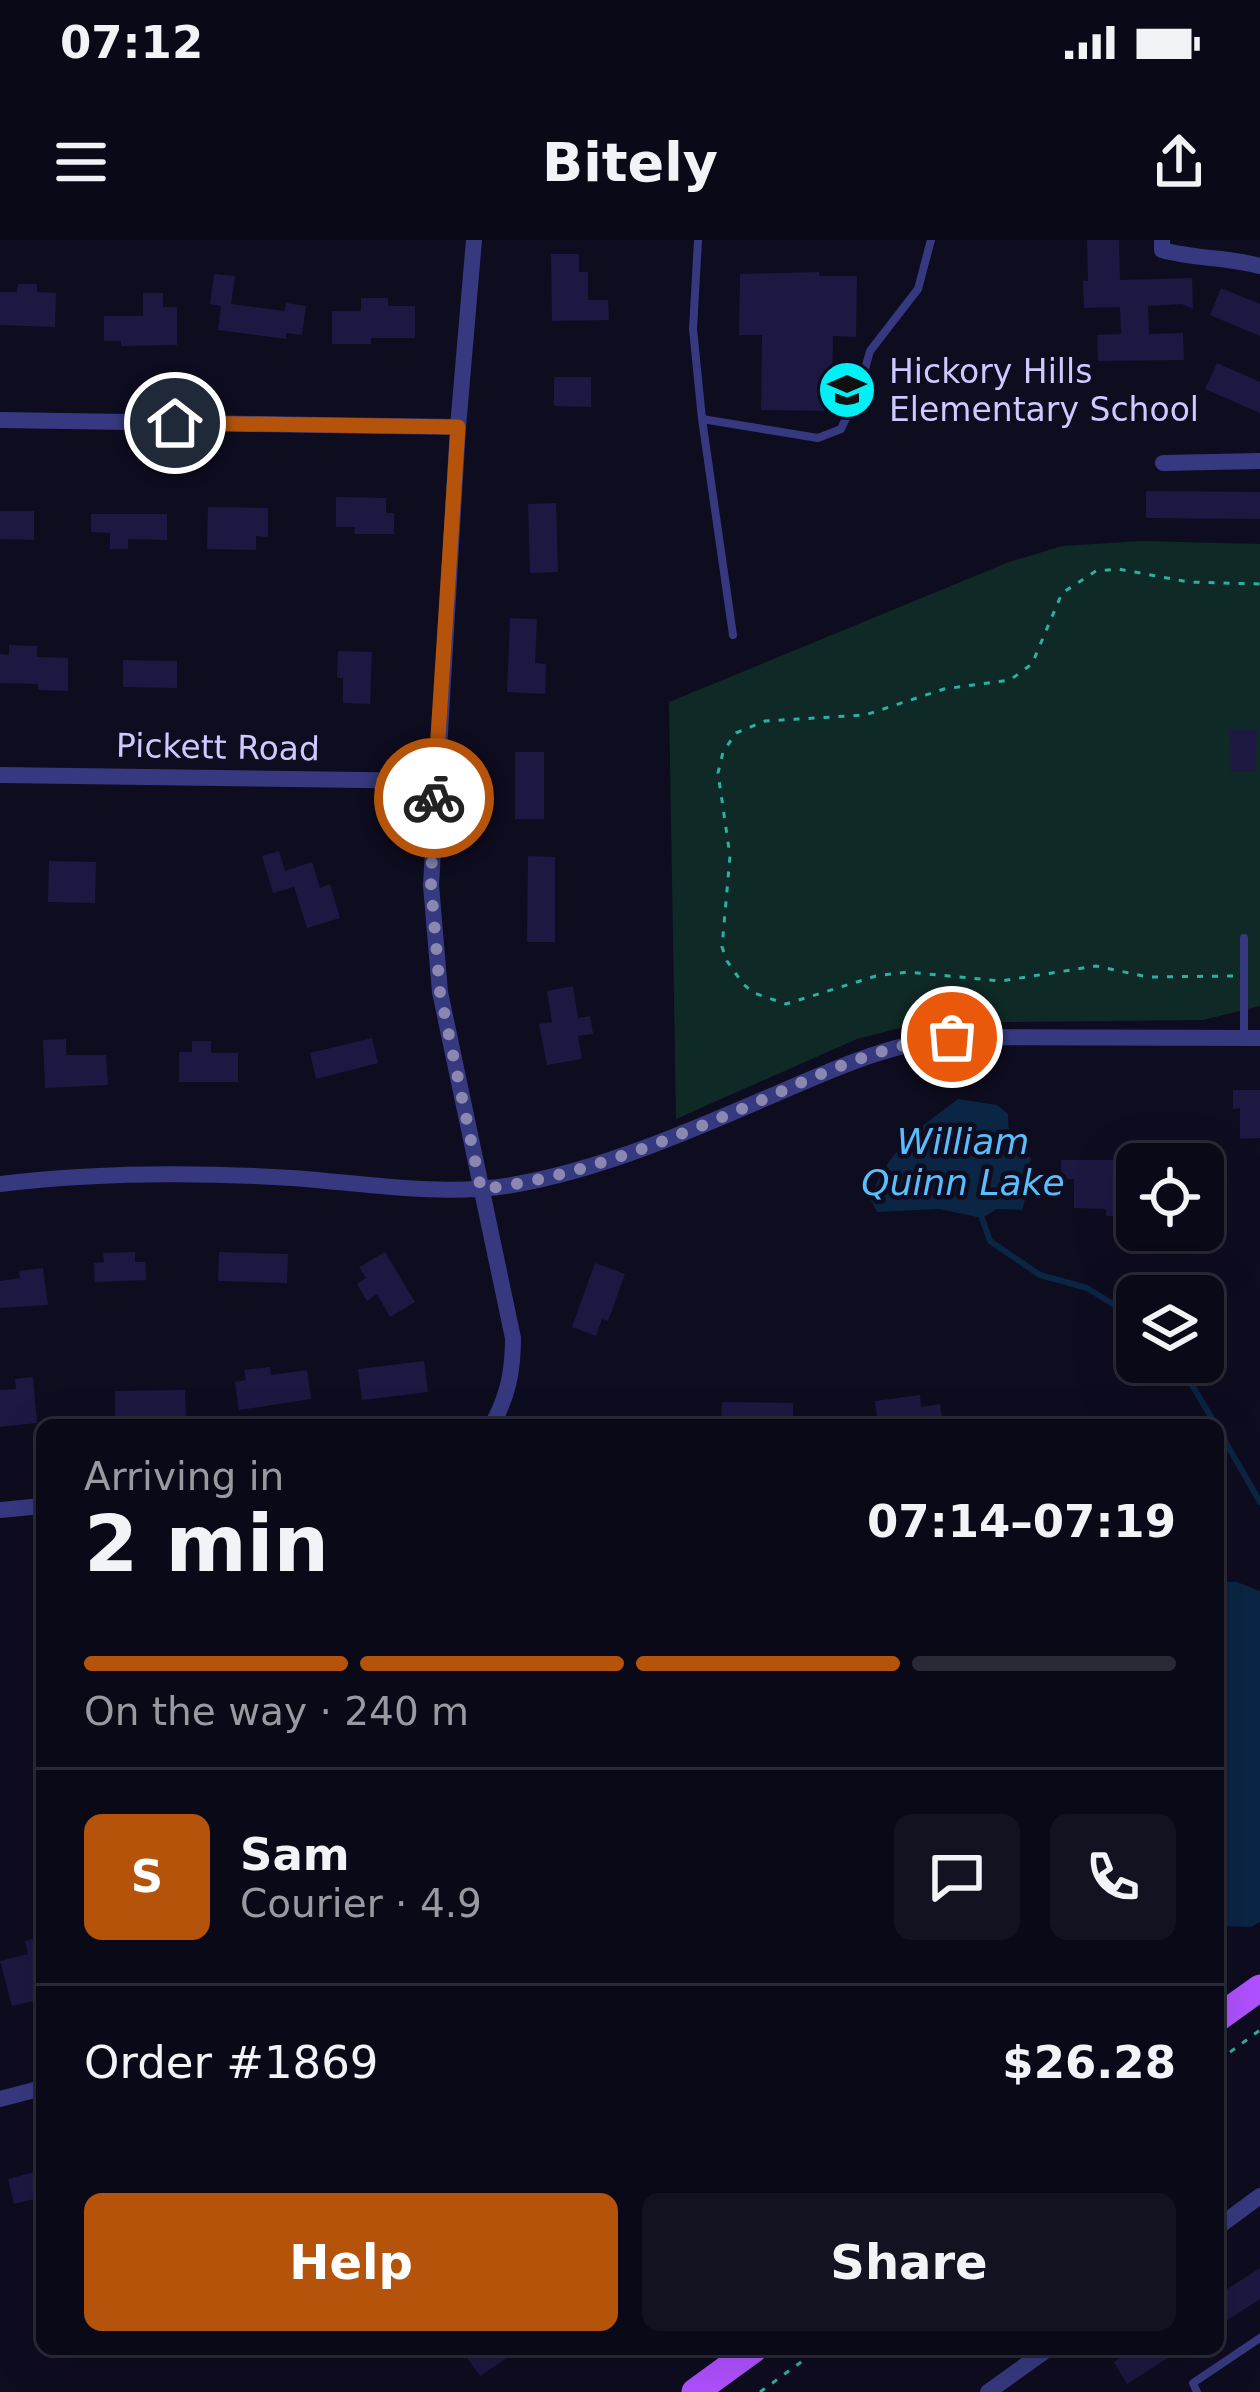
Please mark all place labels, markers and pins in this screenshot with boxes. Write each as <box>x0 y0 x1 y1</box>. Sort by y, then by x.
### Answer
place label: Hickory Hills Elementary School <box>889 352 1199 429</box>
school or university icon: Hickory Hills Elementary School <box>816 359 878 421</box>
pin <box>124 372 226 474</box>
pin <box>901 986 1003 1088</box>

